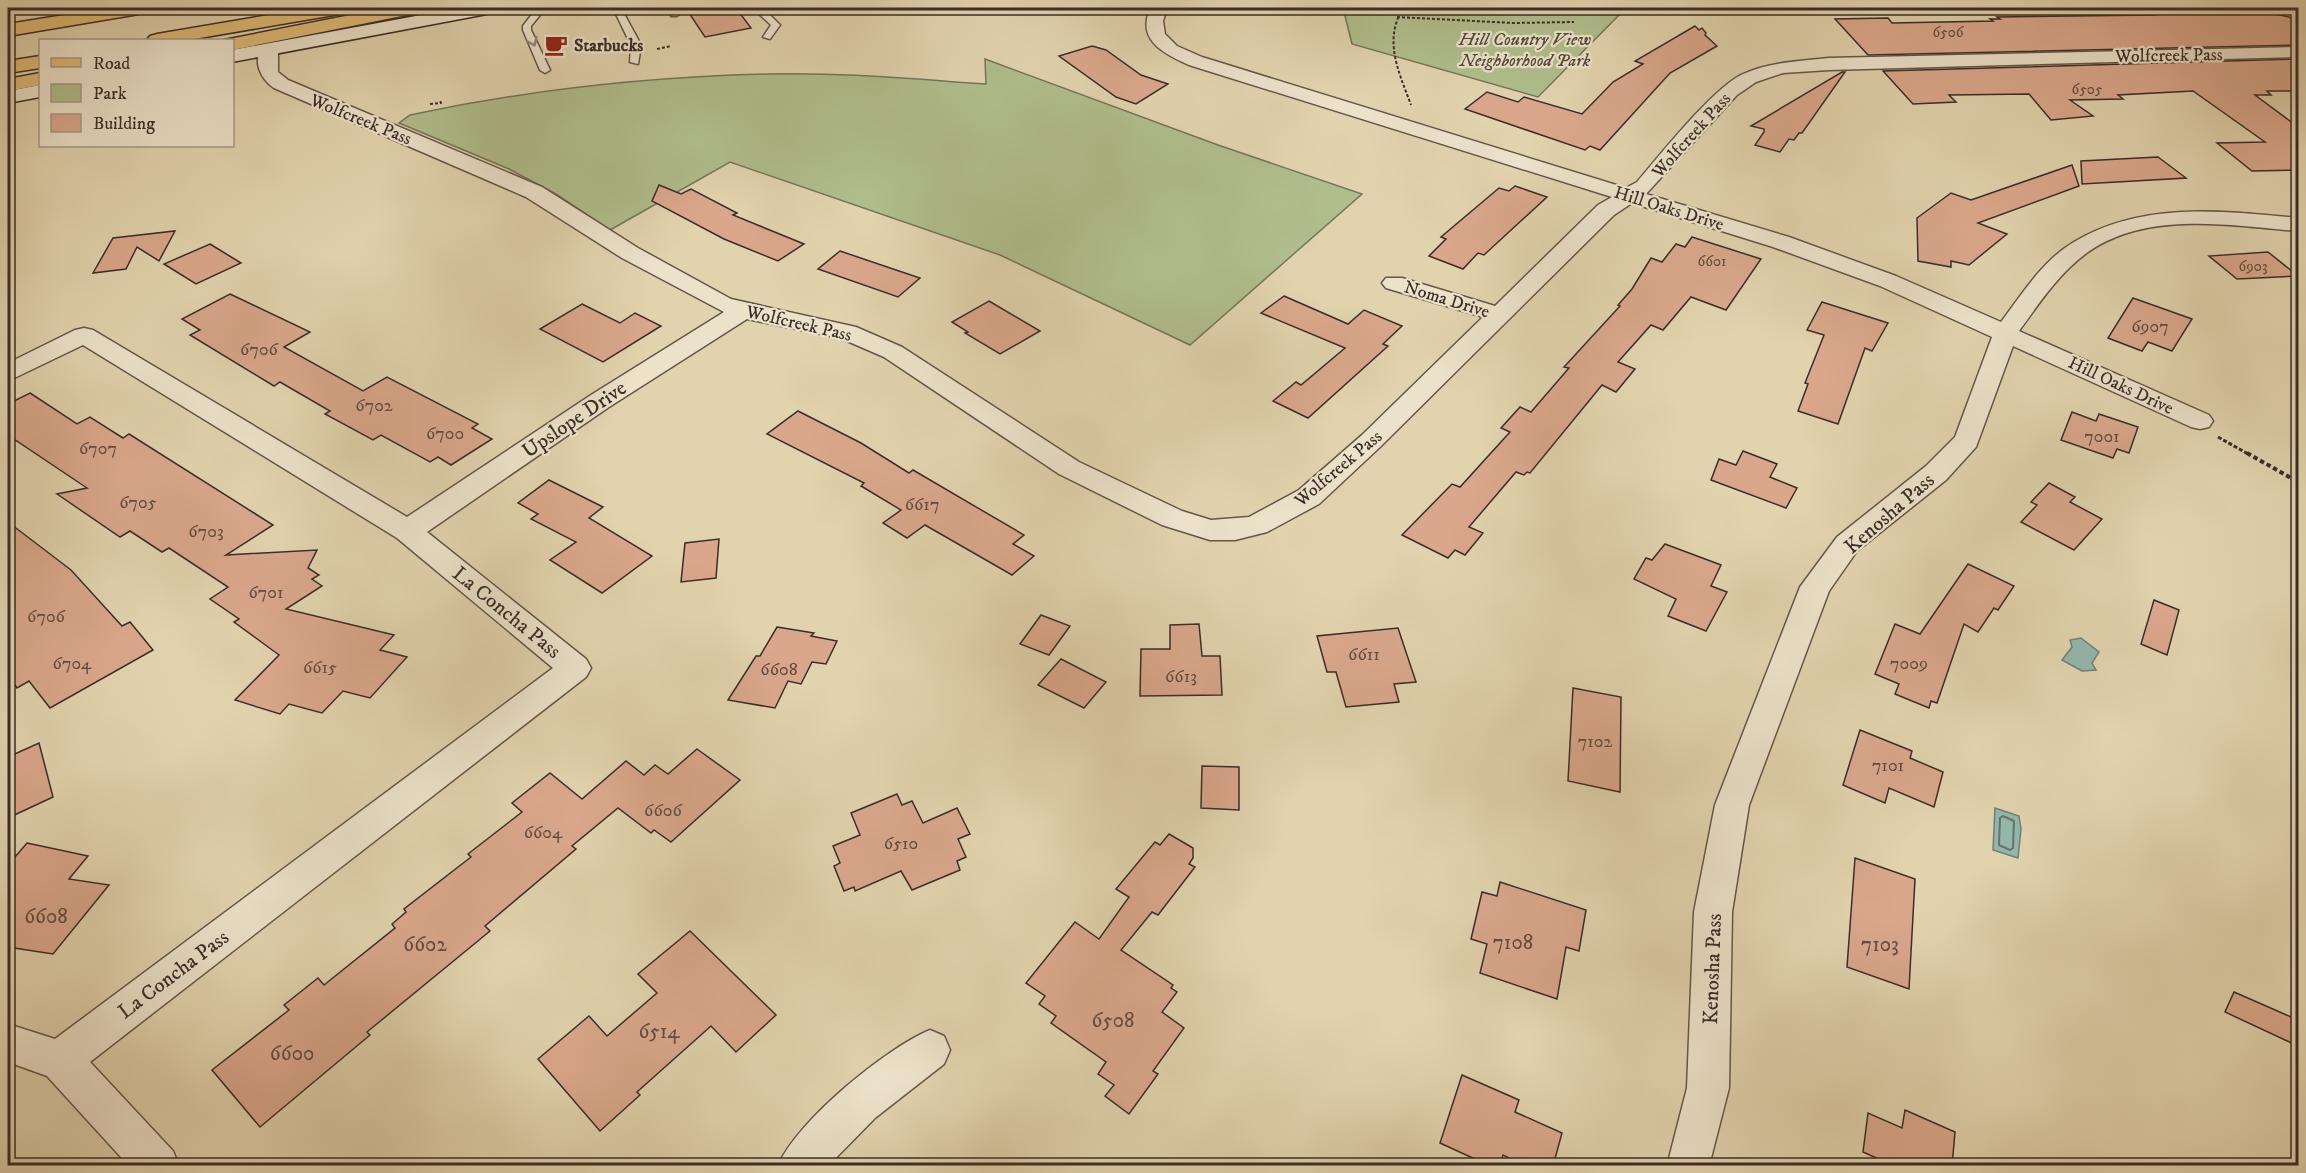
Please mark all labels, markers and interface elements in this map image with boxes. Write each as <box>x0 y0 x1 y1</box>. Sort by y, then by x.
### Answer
house number: 6506 <box>1932 23 1965 42</box>
park label: Hill Country View Neighborhood Park <box>1458 29 1591 72</box>
cafe icon: Starbucks <box>543 32 569 58</box>
one-way arrow <box>525 35 537 46</box>
place label: Starbucks <box>574 35 643 57</box>
legend <box>39 39 234 147</box>
street label: Wolfcreek Pass <box>2114 44 2223 68</box>
text: Road <box>93 53 130 75</box>
house number: 6505 <box>2072 80 2103 99</box>
text: Park <box>93 83 127 105</box>
street label: Wolfcreek Pass <box>1647 88 1736 184</box>
street label: Wolfcreek Pass <box>306 89 415 150</box>
text: Building <box>93 113 155 135</box>
street label: Hill Oaks Drive <box>1611 182 1726 236</box>
house number: 6601 <box>1697 252 1727 271</box>
house number: 6903 <box>2239 257 2267 276</box>
street label: Noma Drive <box>1401 277 1492 323</box>
street label: Wolfcreek Pass <box>743 301 854 347</box>
house number: 6907 <box>2131 316 2169 338</box>
house number: 6706 <box>240 339 279 361</box>
street label: Hill Oaks Drive <box>2064 352 2177 420</box>
street label: Upslope Drive <box>517 375 632 464</box>
house number: 6702 <box>355 395 393 417</box>
house number: 6700 <box>426 423 464 445</box>
street label: Wolfcreek Pass <box>1290 426 1387 512</box>
house number: 7001 <box>2084 426 2120 448</box>
house number: 6707 <box>79 438 117 460</box>
street label: Kenosha Pass <box>1839 468 1940 560</box>
house number: 6705 <box>119 492 157 514</box>
house number: 6617 <box>905 494 939 516</box>
house number: 6703 <box>188 521 224 543</box>
street label: La Concha Pass <box>447 561 566 664</box>
house number: 6701 <box>248 582 284 604</box>
house number: 6706 <box>27 606 66 628</box>
house number: 6611 <box>1348 644 1380 666</box>
house number: 6704 <box>53 653 92 675</box>
house number: 7009 <box>1890 653 1928 675</box>
house number: 6615 <box>303 657 337 679</box>
house number: 6608 <box>760 659 798 681</box>
house number: 6613 <box>1165 666 1197 688</box>
house number: 7102 <box>1578 731 1612 753</box>
house number: 7101 <box>1872 755 1904 777</box>
house number: 6606 <box>644 800 683 822</box>
house number: 6604 <box>524 822 563 844</box>
house number: 6510 <box>884 833 918 855</box>
house number: 6608 <box>24 904 68 930</box>
street label: Kenosha Pass <box>1698 913 1728 1025</box>
street label: La Concha Pass <box>113 925 234 1025</box>
house number: 7108 <box>1493 930 1533 956</box>
house number: 6602 <box>403 932 447 958</box>
house number: 7103 <box>1861 932 1899 958</box>
house number: 6508 <box>1091 1008 1135 1034</box>
house number: 6514 <box>638 1019 680 1045</box>
house number: 6600 <box>270 1041 314 1067</box>

